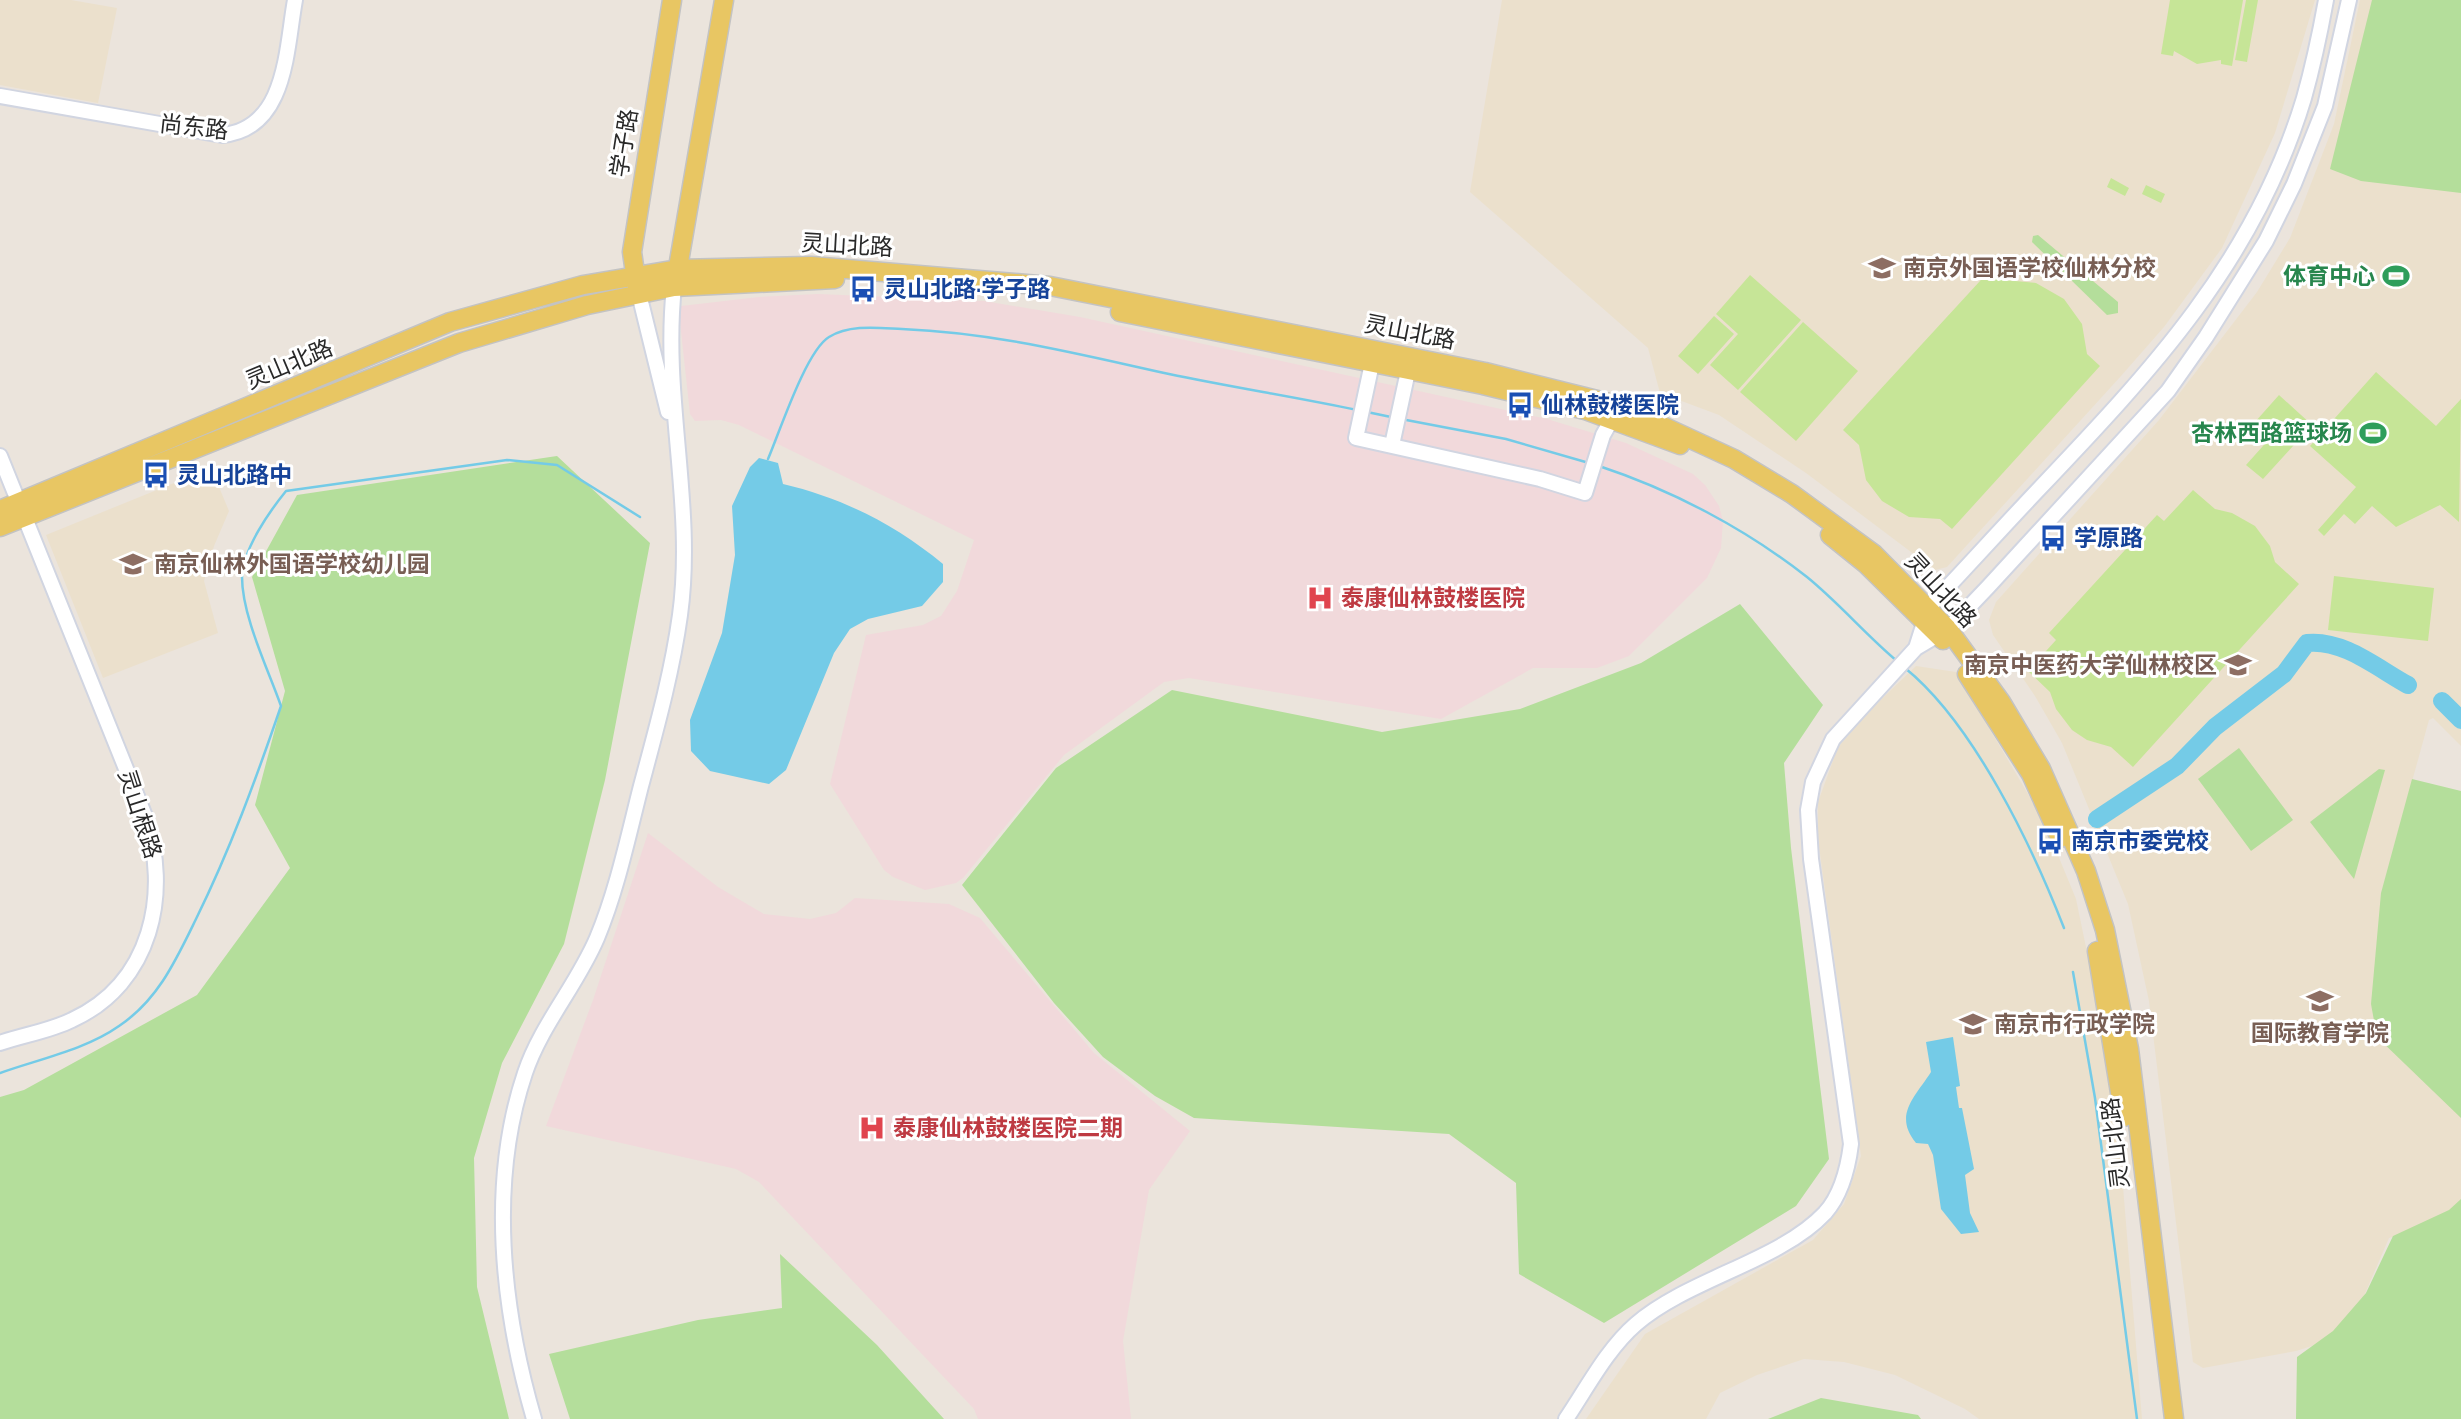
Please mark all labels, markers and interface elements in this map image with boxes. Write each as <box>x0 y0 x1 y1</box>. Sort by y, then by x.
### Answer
street label: 学子路 <box>605 107 642 179</box>
street label: 尚东路 <box>158 109 230 144</box>
street label: 灵山北路 <box>800 229 894 260</box>
school or university icon: 南京外国语学校仙林分校 <box>1867 253 1897 283</box>
place label: 南京外国语学校仙林分校 <box>1903 254 2156 281</box>
sports icon: 体育中心 <box>2381 261 2411 291</box>
place label: 体育中心 <box>2283 262 2375 289</box>
bus stop icon: 灵山北路·学子路 <box>848 274 878 304</box>
place label: 灵山北路·学子路 <box>884 275 1050 302</box>
street label: 灵山北路 <box>1362 309 1458 354</box>
street label: 灵山北路 <box>241 333 336 394</box>
bus stop icon: 仙林鼓楼医院 <box>1505 390 1535 420</box>
place label: 仙林鼓楼医院 <box>1541 391 1679 418</box>
sports icon: 杏林西路篮球场 <box>2358 418 2388 448</box>
place label: 杏林西路篮球场 <box>2191 419 2352 446</box>
bus stop icon: 灵山北路中 <box>141 460 171 490</box>
place label: 灵山北路中 <box>177 461 292 488</box>
bus stop icon: 学原路 <box>2038 523 2068 553</box>
place label: 学原路 <box>2074 524 2143 551</box>
street label: 灵山北路 <box>1900 547 1983 633</box>
school or university icon: 南京仙林外国语学校幼儿园 <box>118 549 148 579</box>
place label: 南京仙林外国语学校幼儿园 <box>154 550 430 577</box>
hospital icon: 泰康仙林鼓楼医院 <box>1305 583 1335 613</box>
place label: 泰康仙林鼓楼医院 <box>1341 584 1525 611</box>
school or university icon: 南京中医药大学仙林校区 <box>2223 650 2253 680</box>
place label: 南京中医药大学仙林校区 <box>1964 651 2217 678</box>
street label: 灵山根路 <box>113 766 168 862</box>
bus stop icon: 南京市委党校 <box>2035 826 2065 856</box>
place label: 南京市委党校 <box>2071 827 2209 854</box>
school or university icon: 国际教育学院 <box>2305 986 2335 1016</box>
school or university icon: 南京市行政学院 <box>1958 1009 1988 1039</box>
place label: 南京市行政学院 <box>1994 1010 2155 1037</box>
place label: 国际教育学院 <box>2251 1019 2389 1046</box>
street label: 灵山北路 <box>2095 1096 2134 1190</box>
hospital icon: 泰康仙林鼓楼医院二期 <box>857 1113 887 1143</box>
place label: 泰康仙林鼓楼医院二期 <box>893 1114 1123 1141</box>

